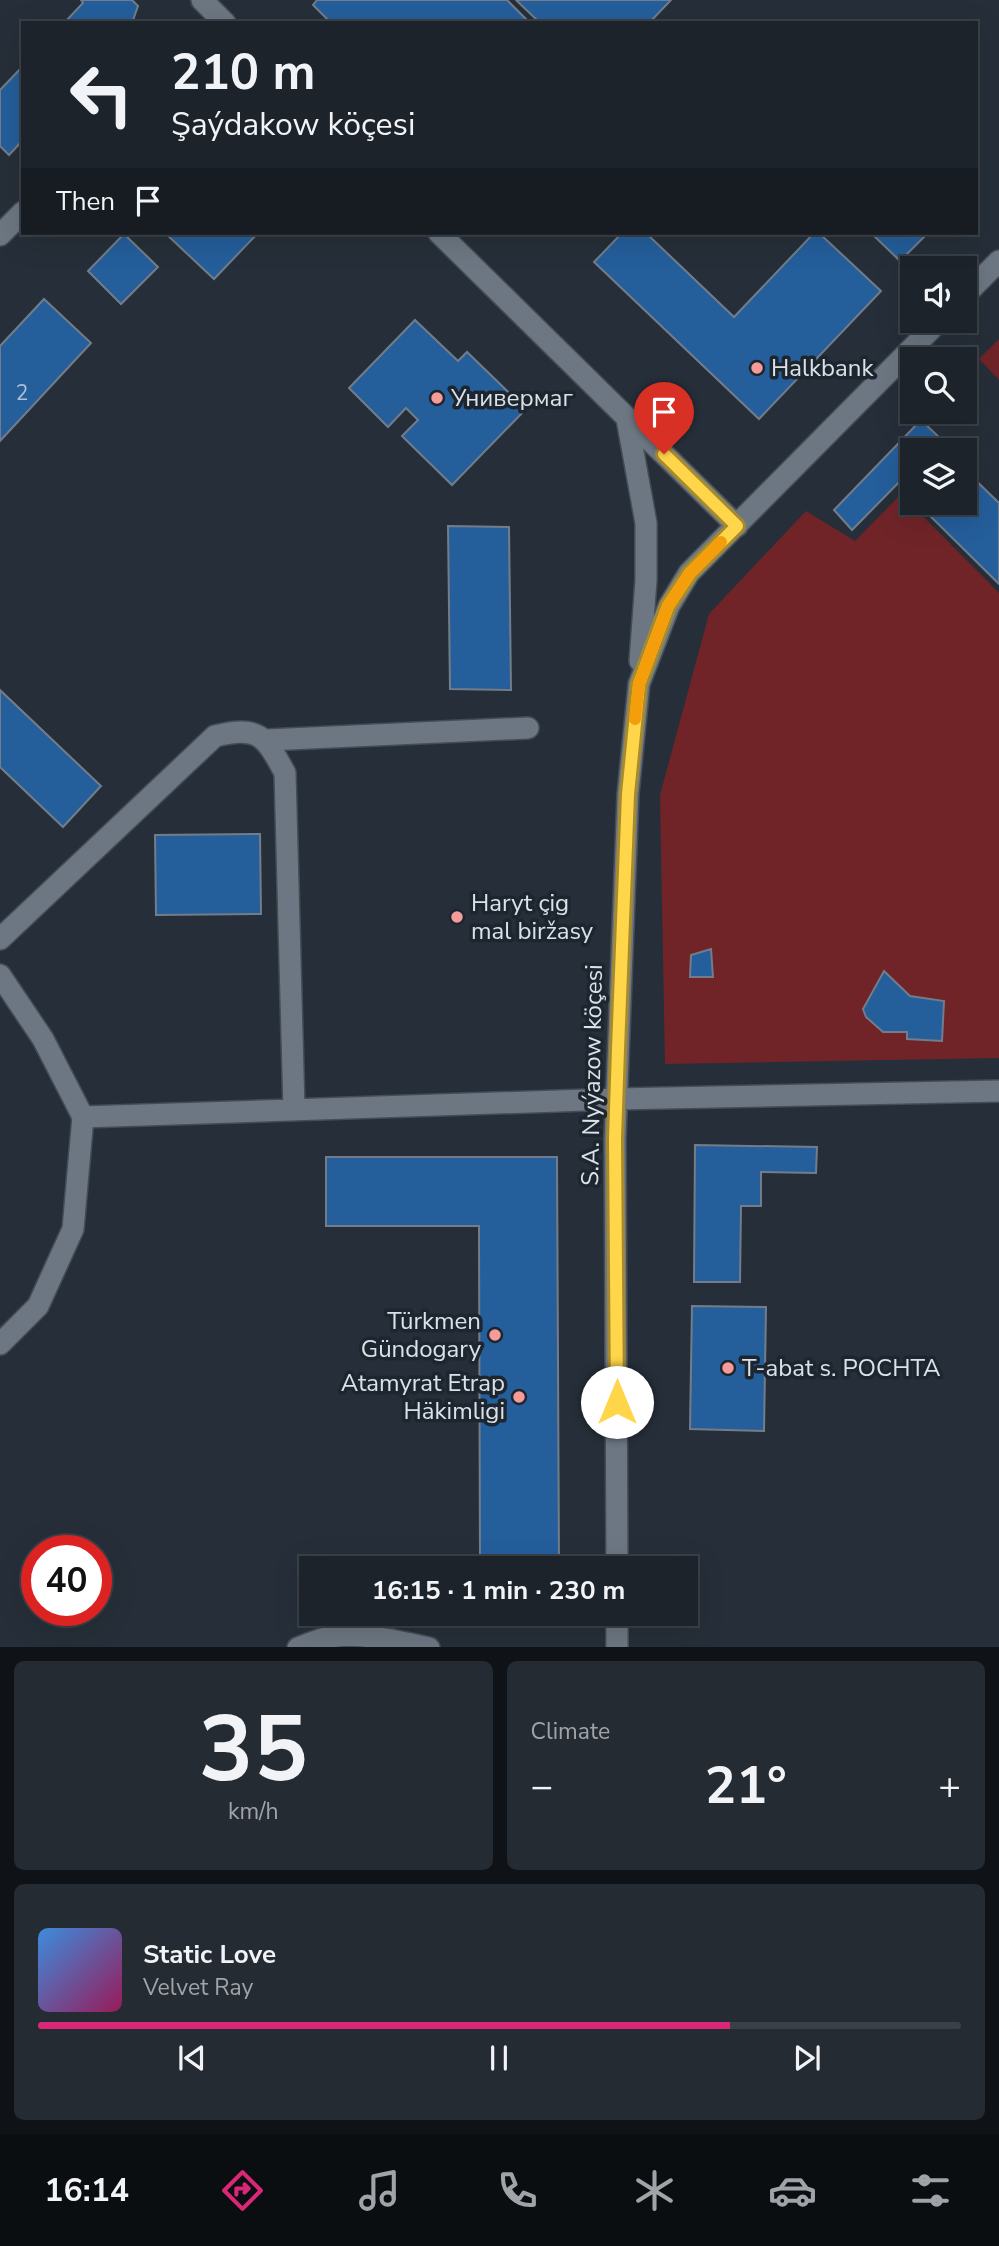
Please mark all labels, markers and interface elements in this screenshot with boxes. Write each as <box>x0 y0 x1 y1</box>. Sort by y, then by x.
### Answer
text: 210 m <box>171 39 315 106</box>
icon: left <box>56 49 147 140</box>
text: Şaýdakow köçesi <box>171 103 415 146</box>
icon: arrive <box>129 182 167 220</box>
text: Then <box>56 184 115 219</box>
map controls <box>900 256 977 515</box>
button: sound <box>900 256 977 333</box>
button: search <box>900 347 977 424</box>
place label: Halkbank <box>771 352 874 384</box>
marker: Halkbank <box>749 360 765 376</box>
house number: 2 <box>16 379 28 407</box>
place label: Универмаг <box>450 382 573 414</box>
pin <box>634 382 694 454</box>
marker: Универмаг <box>429 390 445 406</box>
icon: arrive <box>645 393 683 431</box>
button: layers <box>900 438 977 515</box>
place label: Haryt çig mal biržasy <box>471 887 594 947</box>
marker: Haryt çig mal biržasy <box>449 909 465 925</box>
street label: S.A. Nyýazow köçesi <box>574 964 610 1186</box>
place label: Türkmen Gündogary <box>361 1305 482 1365</box>
marker: Türkmen Gündogary <box>487 1327 503 1343</box>
place label: T-abat s. POCHTA <box>742 1352 941 1384</box>
marker: T-abat s. POCHTA <box>720 1360 736 1376</box>
position arrow <box>580 1365 654 1439</box>
place label: Atamyrat Etrap Häkimligi <box>341 1367 505 1427</box>
marker: Atamyrat Etrap Häkimligi <box>511 1389 527 1405</box>
speed limit sign: 40 <box>21 1535 112 1626</box>
text: 16:15 · 1 min · 230 m <box>372 1573 625 1608</box>
text: 35 <box>199 1688 308 1812</box>
text: Climate <box>531 1716 610 1747</box>
text: 21° <box>705 1750 787 1821</box>
text: − <box>531 1761 553 1812</box>
text: + <box>938 1761 961 1812</box>
text: km/h <box>228 1796 279 1827</box>
text: Static Love <box>143 1937 276 1972</box>
text: Velvet Ray <box>143 1972 253 2003</box>
icon: previous <box>173 2039 211 2077</box>
icon: pause <box>480 2039 518 2077</box>
icon: next <box>788 2039 826 2077</box>
icon: directions <box>218 2166 267 2215</box>
icon: music <box>355 2166 404 2215</box>
icon: phone <box>493 2166 542 2215</box>
icon: climate <box>630 2166 679 2215</box>
icon: car <box>768 2166 817 2215</box>
icon: filters <box>906 2166 955 2215</box>
text: 16:14 <box>44 2169 129 2212</box>

